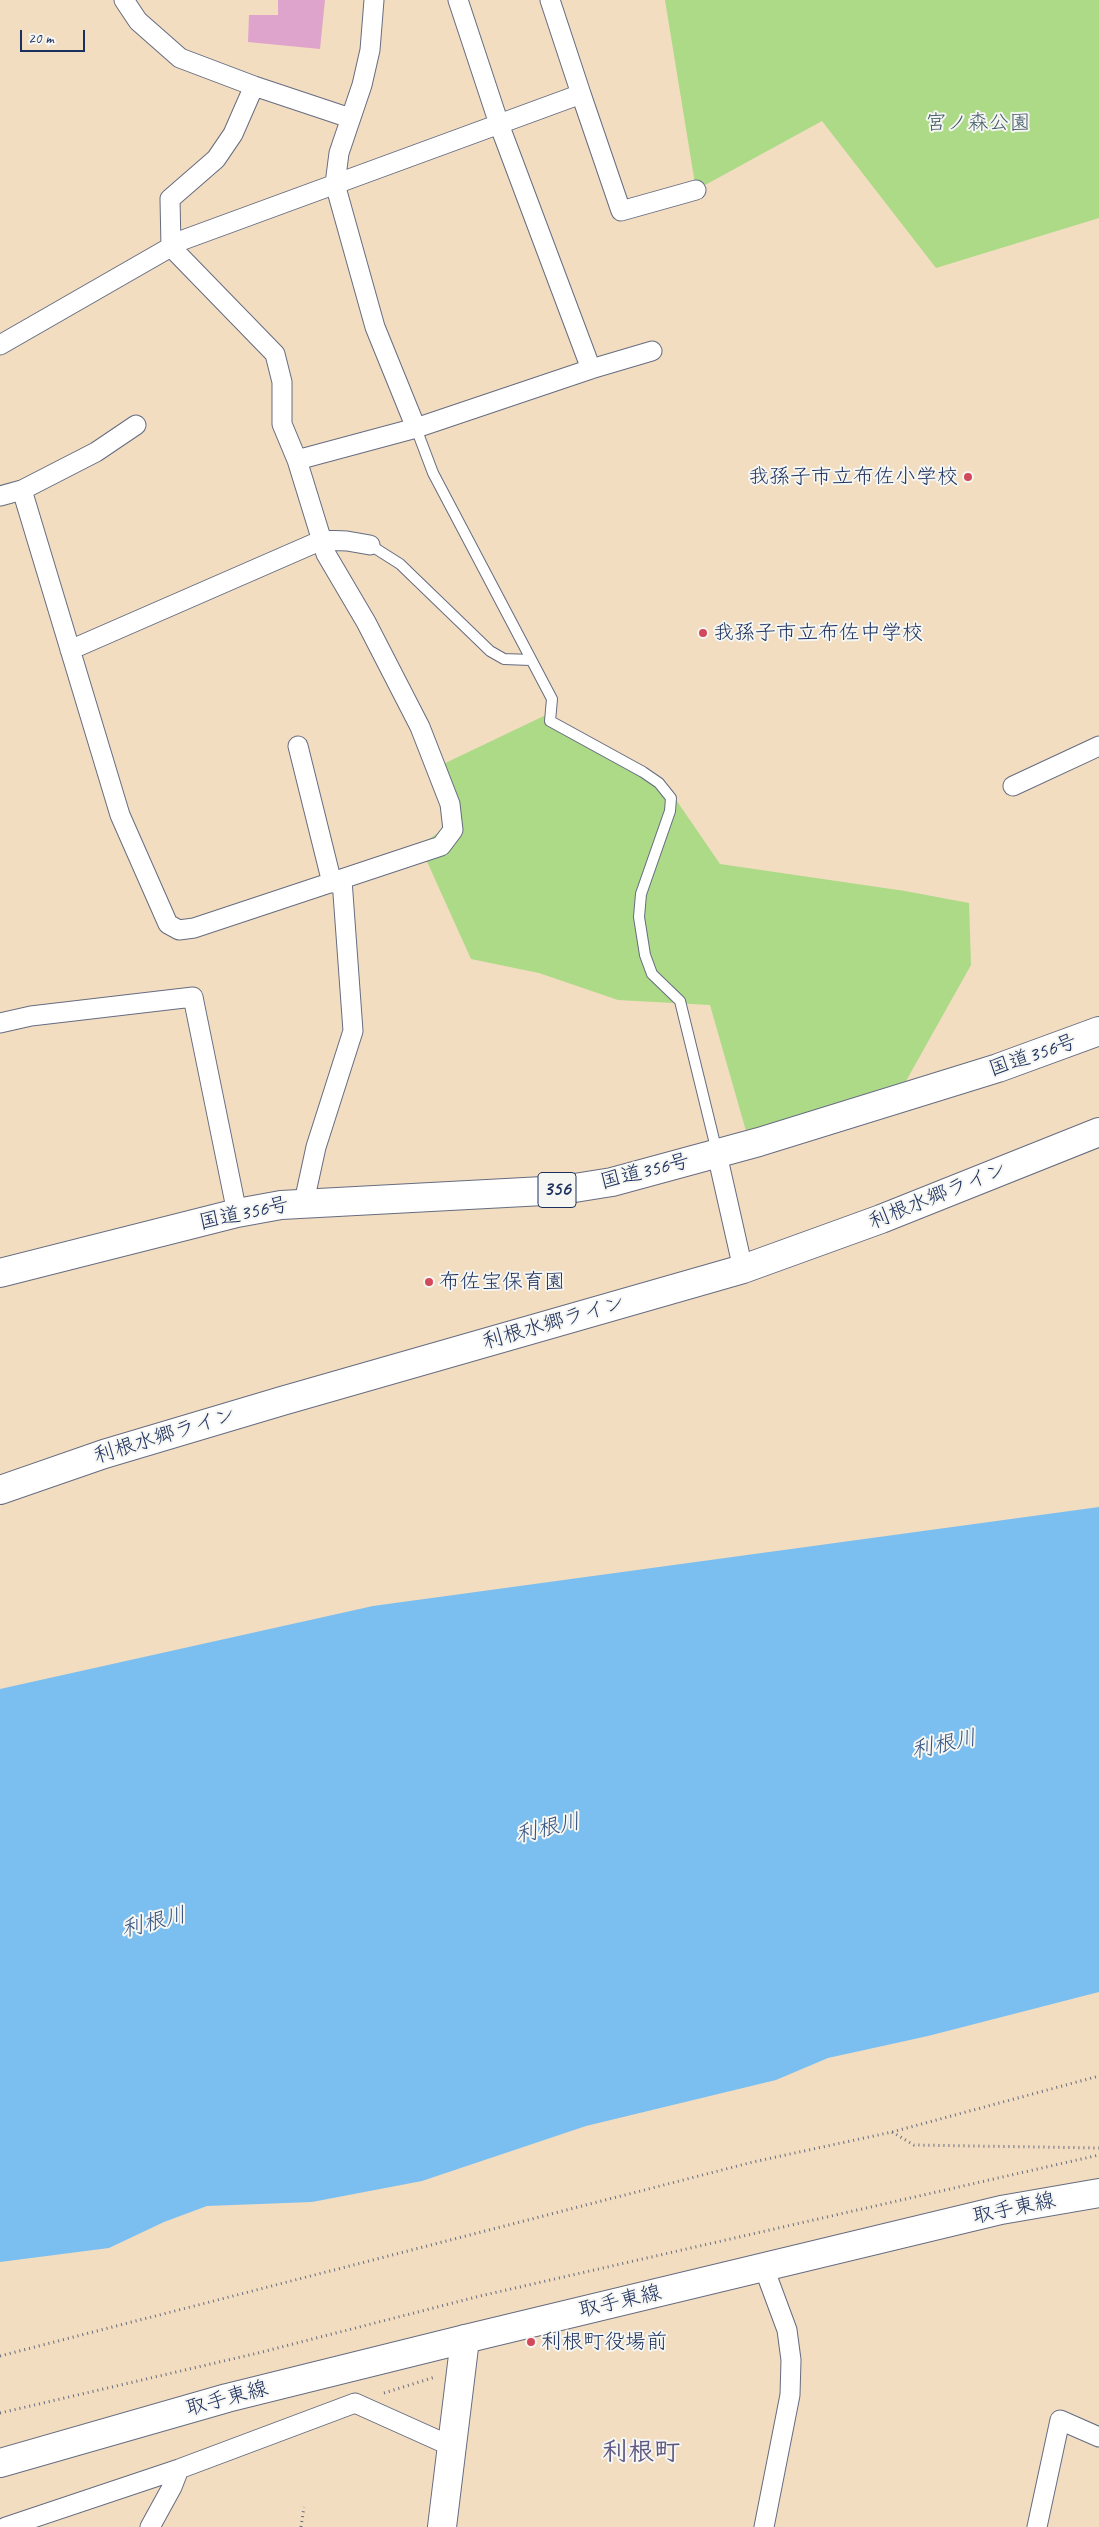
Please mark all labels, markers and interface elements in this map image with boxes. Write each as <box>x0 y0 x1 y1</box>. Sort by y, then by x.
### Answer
scale bar <box>22 20 88 52</box>
text: 20 m <box>28 29 54 48</box>
park label: 宮ノ森公園 <box>926 110 1030 136</box>
place label: 我孫子市立布佐小学校 <box>748 464 958 490</box>
marker: 我孫子市立布佐小学校 <box>962 471 974 483</box>
place label: 我孫子市立布佐中学校 <box>713 620 923 646</box>
marker: 我孫子市立布佐中学校 <box>697 627 709 639</box>
street label: 国道356号 <box>986 1029 1080 1083</box>
street label: 国道356号 <box>598 1149 692 1195</box>
street label: 利根水郷ライン <box>865 1157 1011 1235</box>
road number: 356 <box>538 1172 576 1208</box>
street label: 国道356号 <box>197 1192 291 1236</box>
place label: 布佐宝保育園 <box>439 1269 565 1295</box>
marker: 布佐宝保育園 <box>423 1276 435 1288</box>
street label: 利根水郷ライン <box>480 1291 628 1355</box>
street label: 利根水郷ライン <box>91 1402 239 1470</box>
water label: 利根川 <box>909 1725 979 1765</box>
water label: 利根川 <box>513 1809 583 1849</box>
water label: 利根川 <box>119 1902 189 1944</box>
street label: 取手東線 <box>970 2188 1058 2230</box>
street label: 取手東線 <box>576 2280 664 2324</box>
place label: 利根町役場前 <box>541 2329 667 2355</box>
marker: 利根町役場前 <box>525 2336 537 2348</box>
street label: 取手東線 <box>183 2376 271 2422</box>
district label: 利根町 <box>602 2437 680 2469</box>

